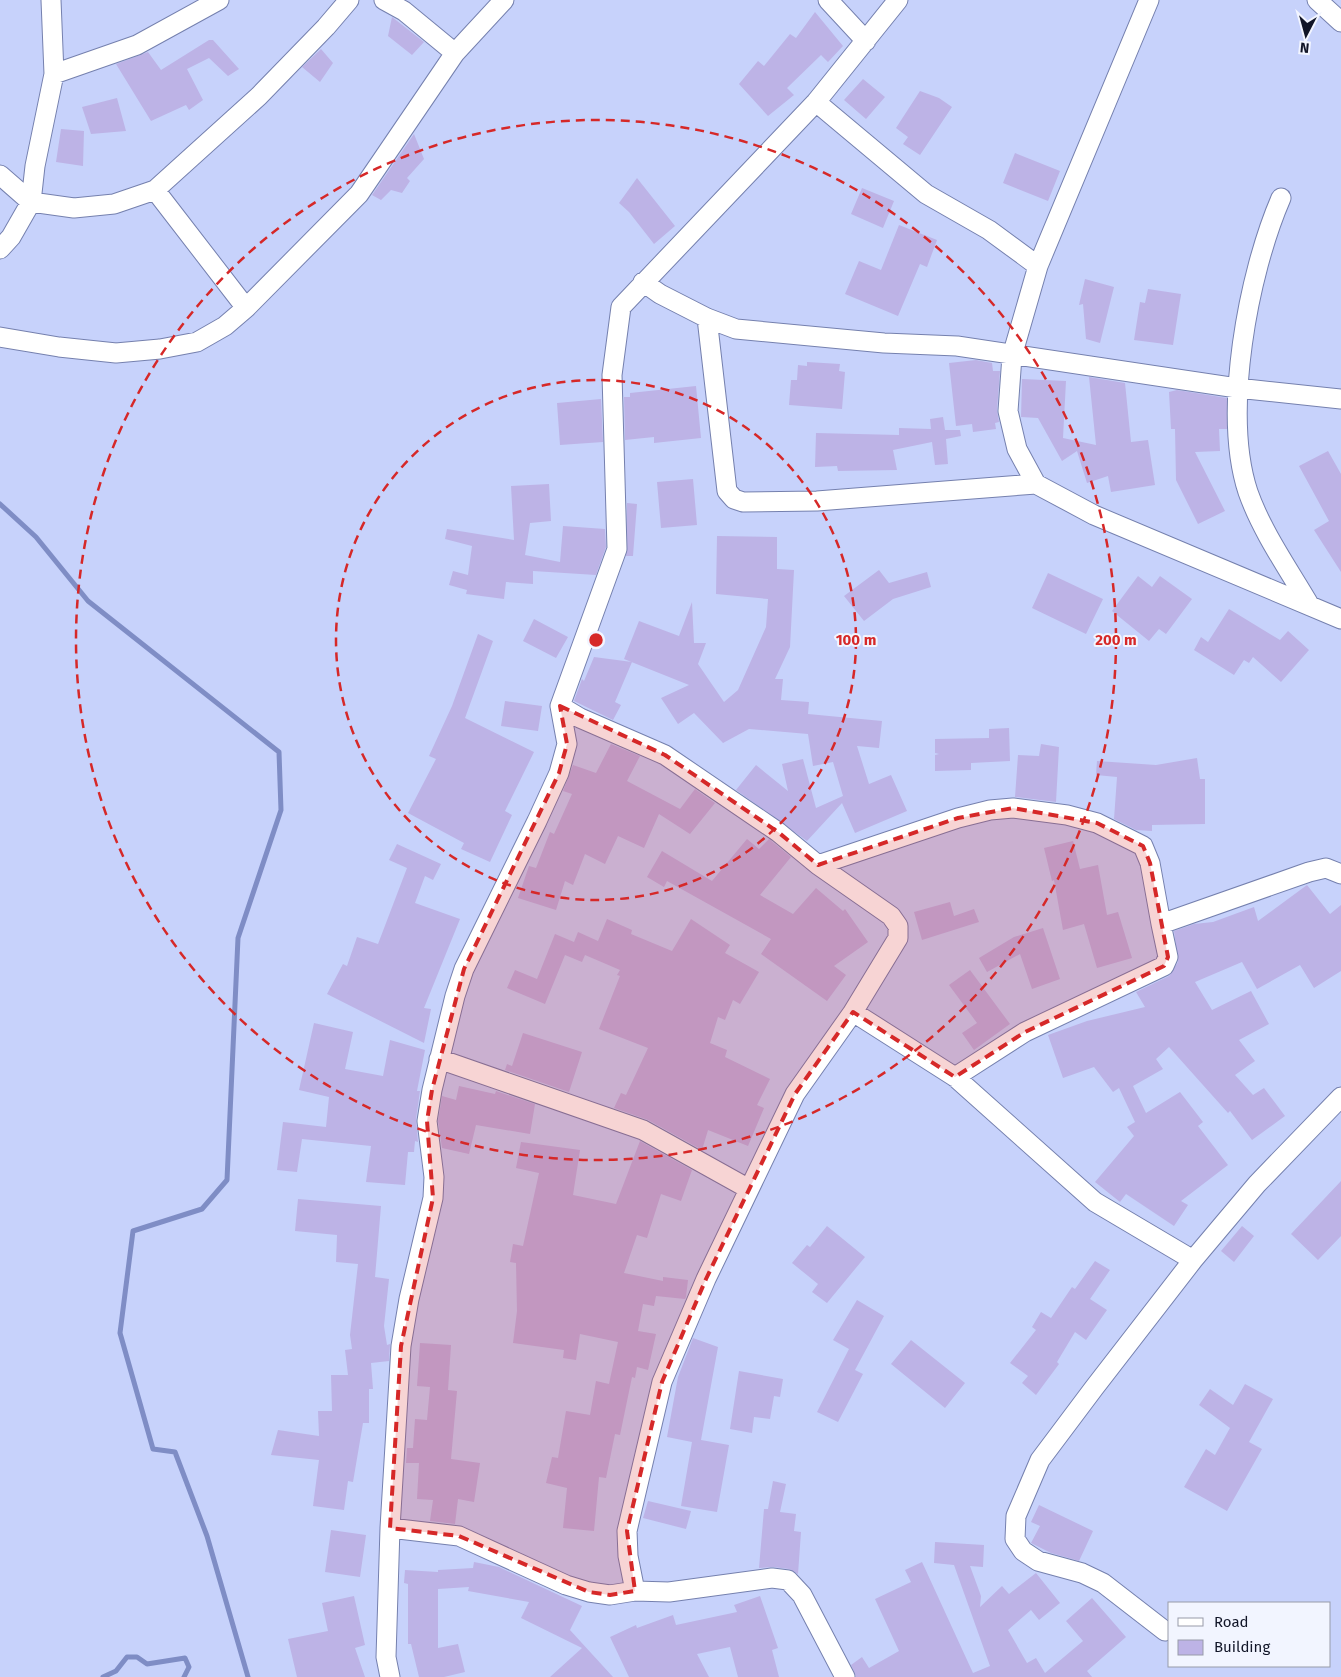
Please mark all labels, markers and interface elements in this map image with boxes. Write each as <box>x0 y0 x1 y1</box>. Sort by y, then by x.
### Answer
north arrow <box>1281 10 1331 60</box>
text: N <box>1299 38 1310 56</box>
centre of rings <box>587 631 605 649</box>
text: 100 m <box>836 631 876 649</box>
text: 200 m <box>1095 631 1137 649</box>
legend <box>1168 1602 1331 1667</box>
text: Road <box>1214 1613 1249 1631</box>
text: Building <box>1214 1638 1270 1656</box>

